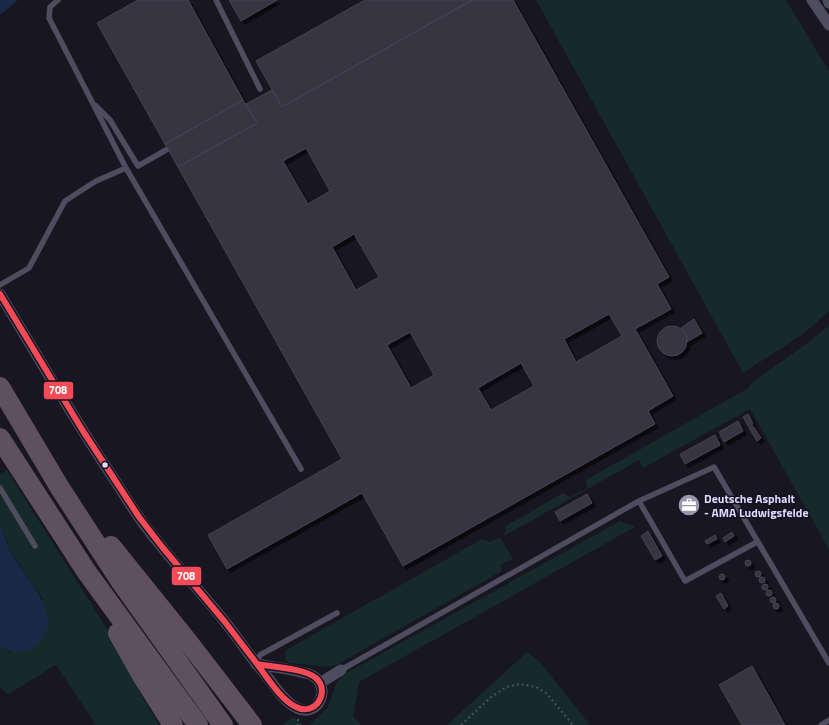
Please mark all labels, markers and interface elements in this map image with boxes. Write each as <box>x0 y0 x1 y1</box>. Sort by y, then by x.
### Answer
line badge: 708 <box>43 381 74 400</box>
text: 708 <box>49 382 67 398</box>
unlabelled marker <box>100 460 110 470</box>
place label: Deutsche Asphalt - AMA Ludwigsfelde <box>704 489 809 522</box>
office icon: Deutsche Asphalt - AMA Ludwigsfelde <box>676 492 702 518</box>
line badge: 708 <box>171 566 202 586</box>
text: 708 <box>177 568 195 584</box>

